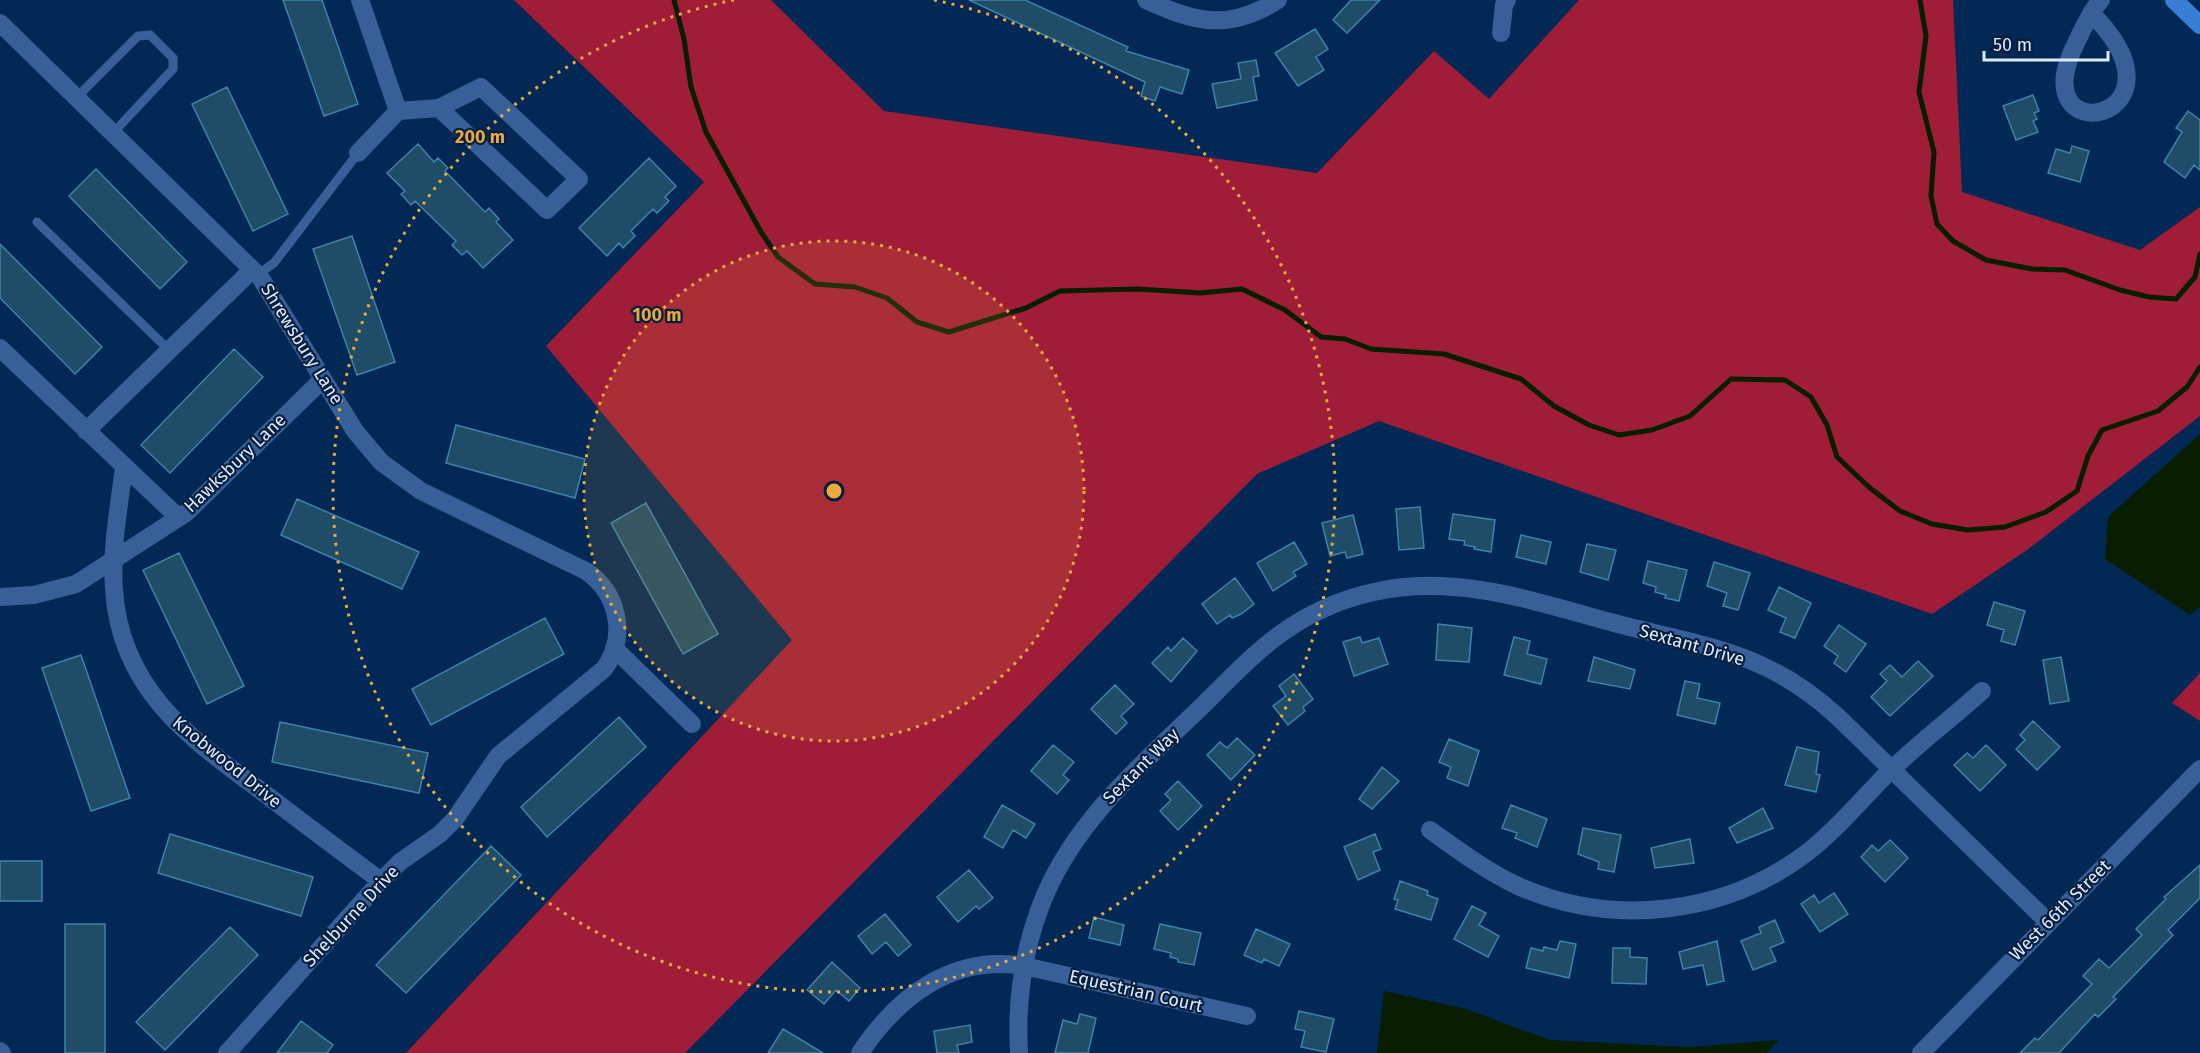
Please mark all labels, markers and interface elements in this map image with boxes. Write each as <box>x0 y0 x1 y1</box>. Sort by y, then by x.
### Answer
scale bar <box>1984 24 2108 62</box>
text: 50 m <box>1993 34 2032 56</box>
text: 200 m <box>455 126 505 148</box>
street label: Shrewsbury Lane <box>256 279 348 409</box>
text: 100 m <box>633 304 681 326</box>
street label: Hawksbury Lane <box>180 409 290 517</box>
centre of rings <box>824 481 844 501</box>
street label: Sextant Drive <box>1637 619 1747 671</box>
street label: Knobwood Drive <box>168 711 286 813</box>
street label: Sextant Way <box>1098 723 1184 809</box>
street label: West 66th Street <box>2005 854 2116 965</box>
street label: Shelburne Drive <box>298 861 404 971</box>
street label: Equestrian Court <box>1067 965 1205 1017</box>

